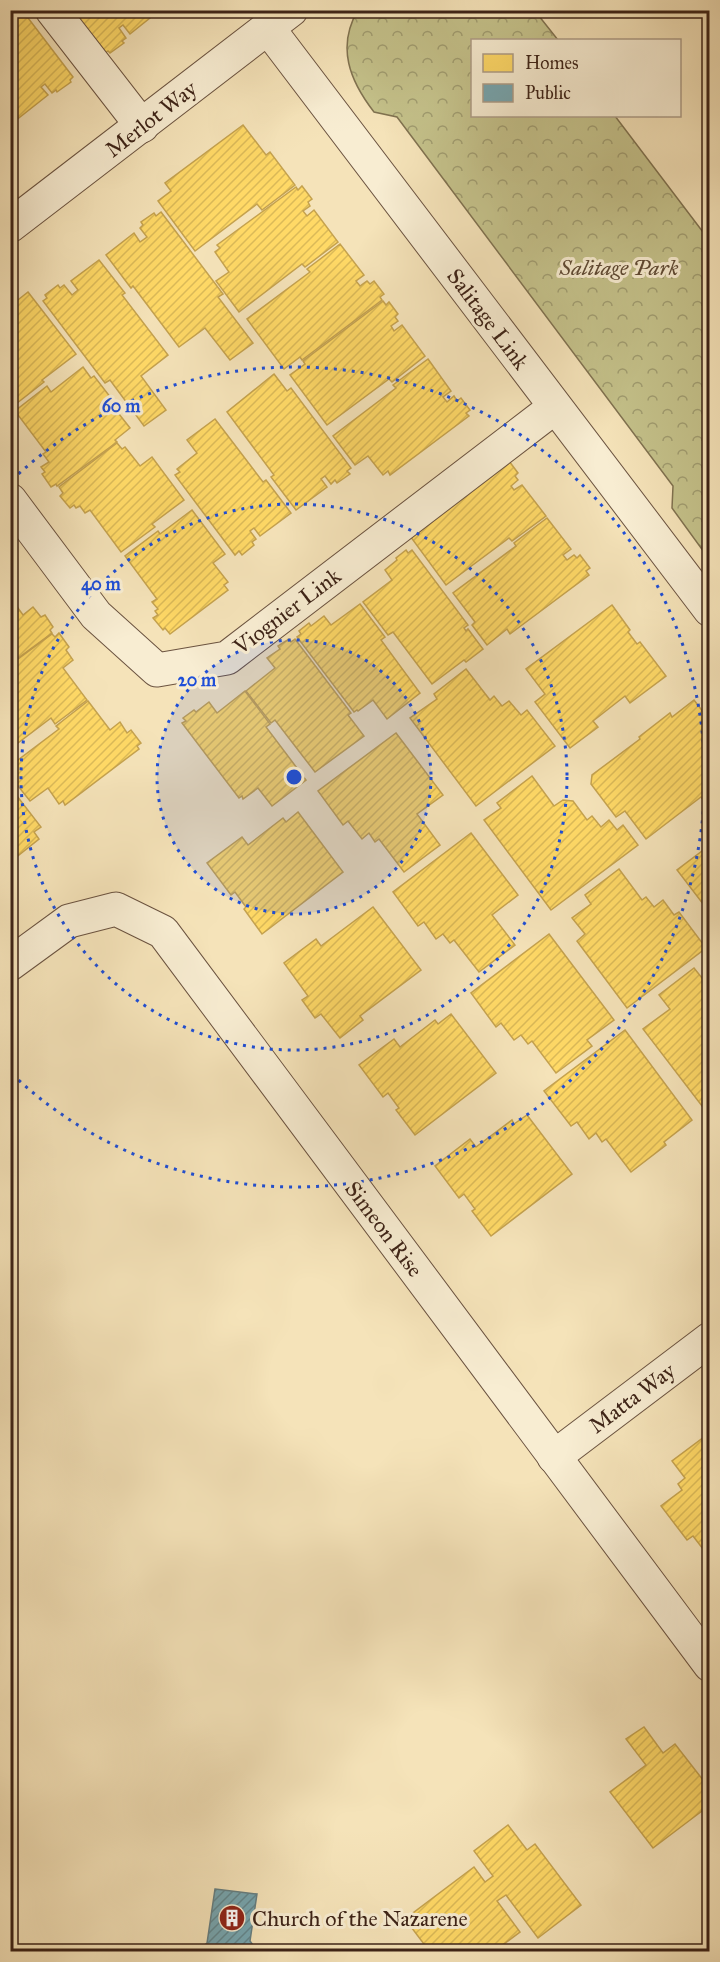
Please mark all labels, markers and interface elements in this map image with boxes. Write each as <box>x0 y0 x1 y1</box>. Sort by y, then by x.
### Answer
legend <box>471 39 681 117</box>
text: Homes <box>525 52 579 74</box>
street label: Merlot Way <box>100 75 203 163</box>
text: Public <box>525 82 571 104</box>
park label: Salitage Park <box>558 254 679 281</box>
street label: Salitage Link <box>441 263 535 375</box>
text: 60 m <box>102 395 141 417</box>
street label: Viognier Link <box>227 561 347 661</box>
text: 40 m <box>81 573 122 596</box>
text: 20 m <box>178 669 217 691</box>
centre of rings <box>284 767 304 787</box>
street label: Simeon Rise <box>339 1176 429 1282</box>
street label: Matta Way <box>584 1356 681 1439</box>
building icon: Church of the Nazarene <box>217 1903 247 1933</box>
place label: Church of the Nazarene <box>252 1905 468 1932</box>

